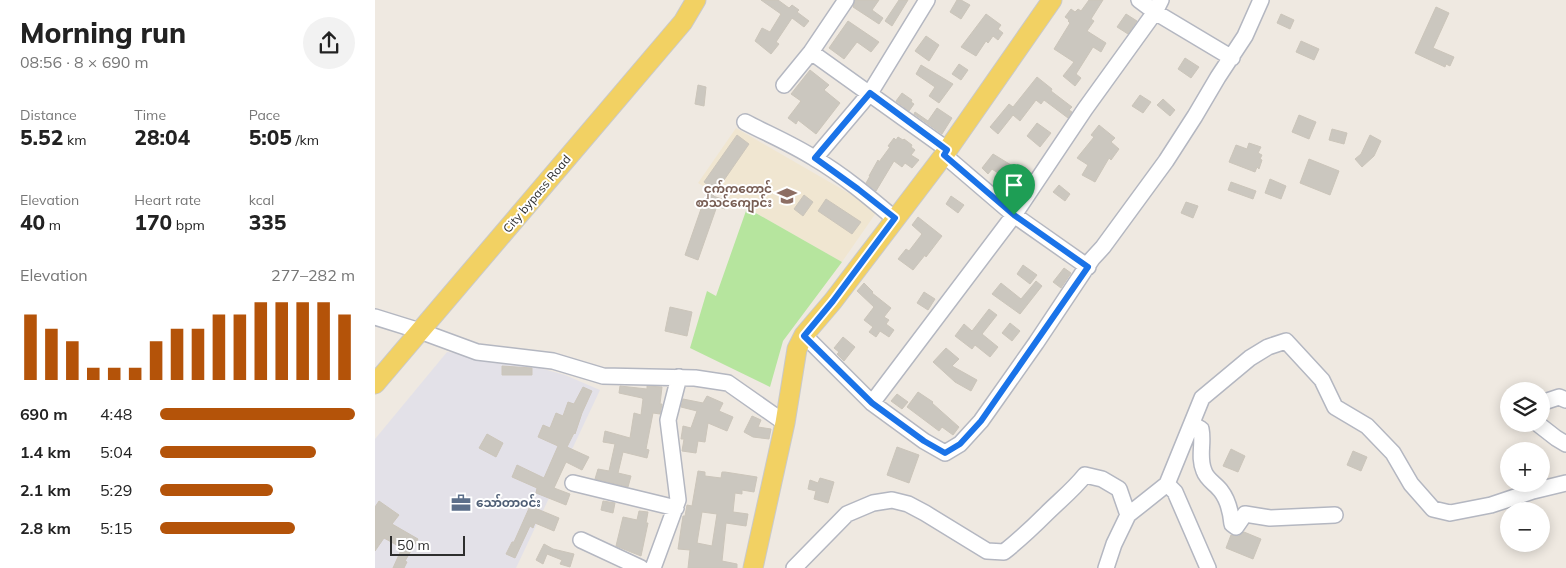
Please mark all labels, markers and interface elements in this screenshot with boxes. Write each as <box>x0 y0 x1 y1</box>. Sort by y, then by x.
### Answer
text: Morning run <box>20 15 186 50</box>
button: share <box>303 17 355 69</box>
text: 08:56 · 8 × 690 m <box>20 52 149 72</box>
text: Distance <box>20 106 77 124</box>
text: Time <box>134 106 166 124</box>
text: Pace <box>249 106 280 124</box>
text: 5.52 <box>20 124 63 150</box>
text: 28:04 <box>134 124 190 150</box>
text: 5:05 <box>249 124 292 150</box>
text: km <box>63 131 86 149</box>
text: /km <box>292 131 319 149</box>
street label: City bypass Road <box>500 152 574 236</box>
pin <box>993 164 1035 215</box>
icon: arrive <box>1000 171 1028 199</box>
place label: ငှက်ကတောင် စာသင်ကျောင်း <box>695 179 772 214</box>
school or university icon: ငှက်ကတောင် စာသင်ကျောင်း <box>776 185 798 207</box>
text: Elevation <box>20 191 79 209</box>
text: Heart rate <box>134 191 201 209</box>
text: kcal <box>249 191 274 209</box>
text: 40 <box>20 209 45 235</box>
text: 170 <box>134 209 172 235</box>
text: 335 <box>249 209 286 235</box>
text: m <box>45 216 61 234</box>
text: bpm <box>172 216 205 234</box>
text: Elevation <box>20 265 88 285</box>
text: 277–282 m <box>271 265 355 285</box>
map controls <box>1500 382 1550 552</box>
button: layers <box>1500 382 1550 432</box>
text: 690 m <box>20 404 68 424</box>
text: 4:48 <box>100 404 132 424</box>
text: 1.4 km <box>20 442 71 462</box>
text: 5:04 <box>100 442 132 462</box>
button: + <box>1500 442 1550 492</box>
text: 2.1 km <box>20 480 71 500</box>
text: 5:29 <box>100 480 132 500</box>
office icon: သော်တာဝင်း <box>450 492 472 514</box>
place label: သော်တာဝင်း <box>476 493 541 510</box>
button: − <box>1500 502 1550 552</box>
text: 2.8 km <box>20 518 71 538</box>
text: 5:15 <box>100 518 132 538</box>
scale bar <box>390 533 465 556</box>
text: 50 m <box>397 536 430 554</box>

